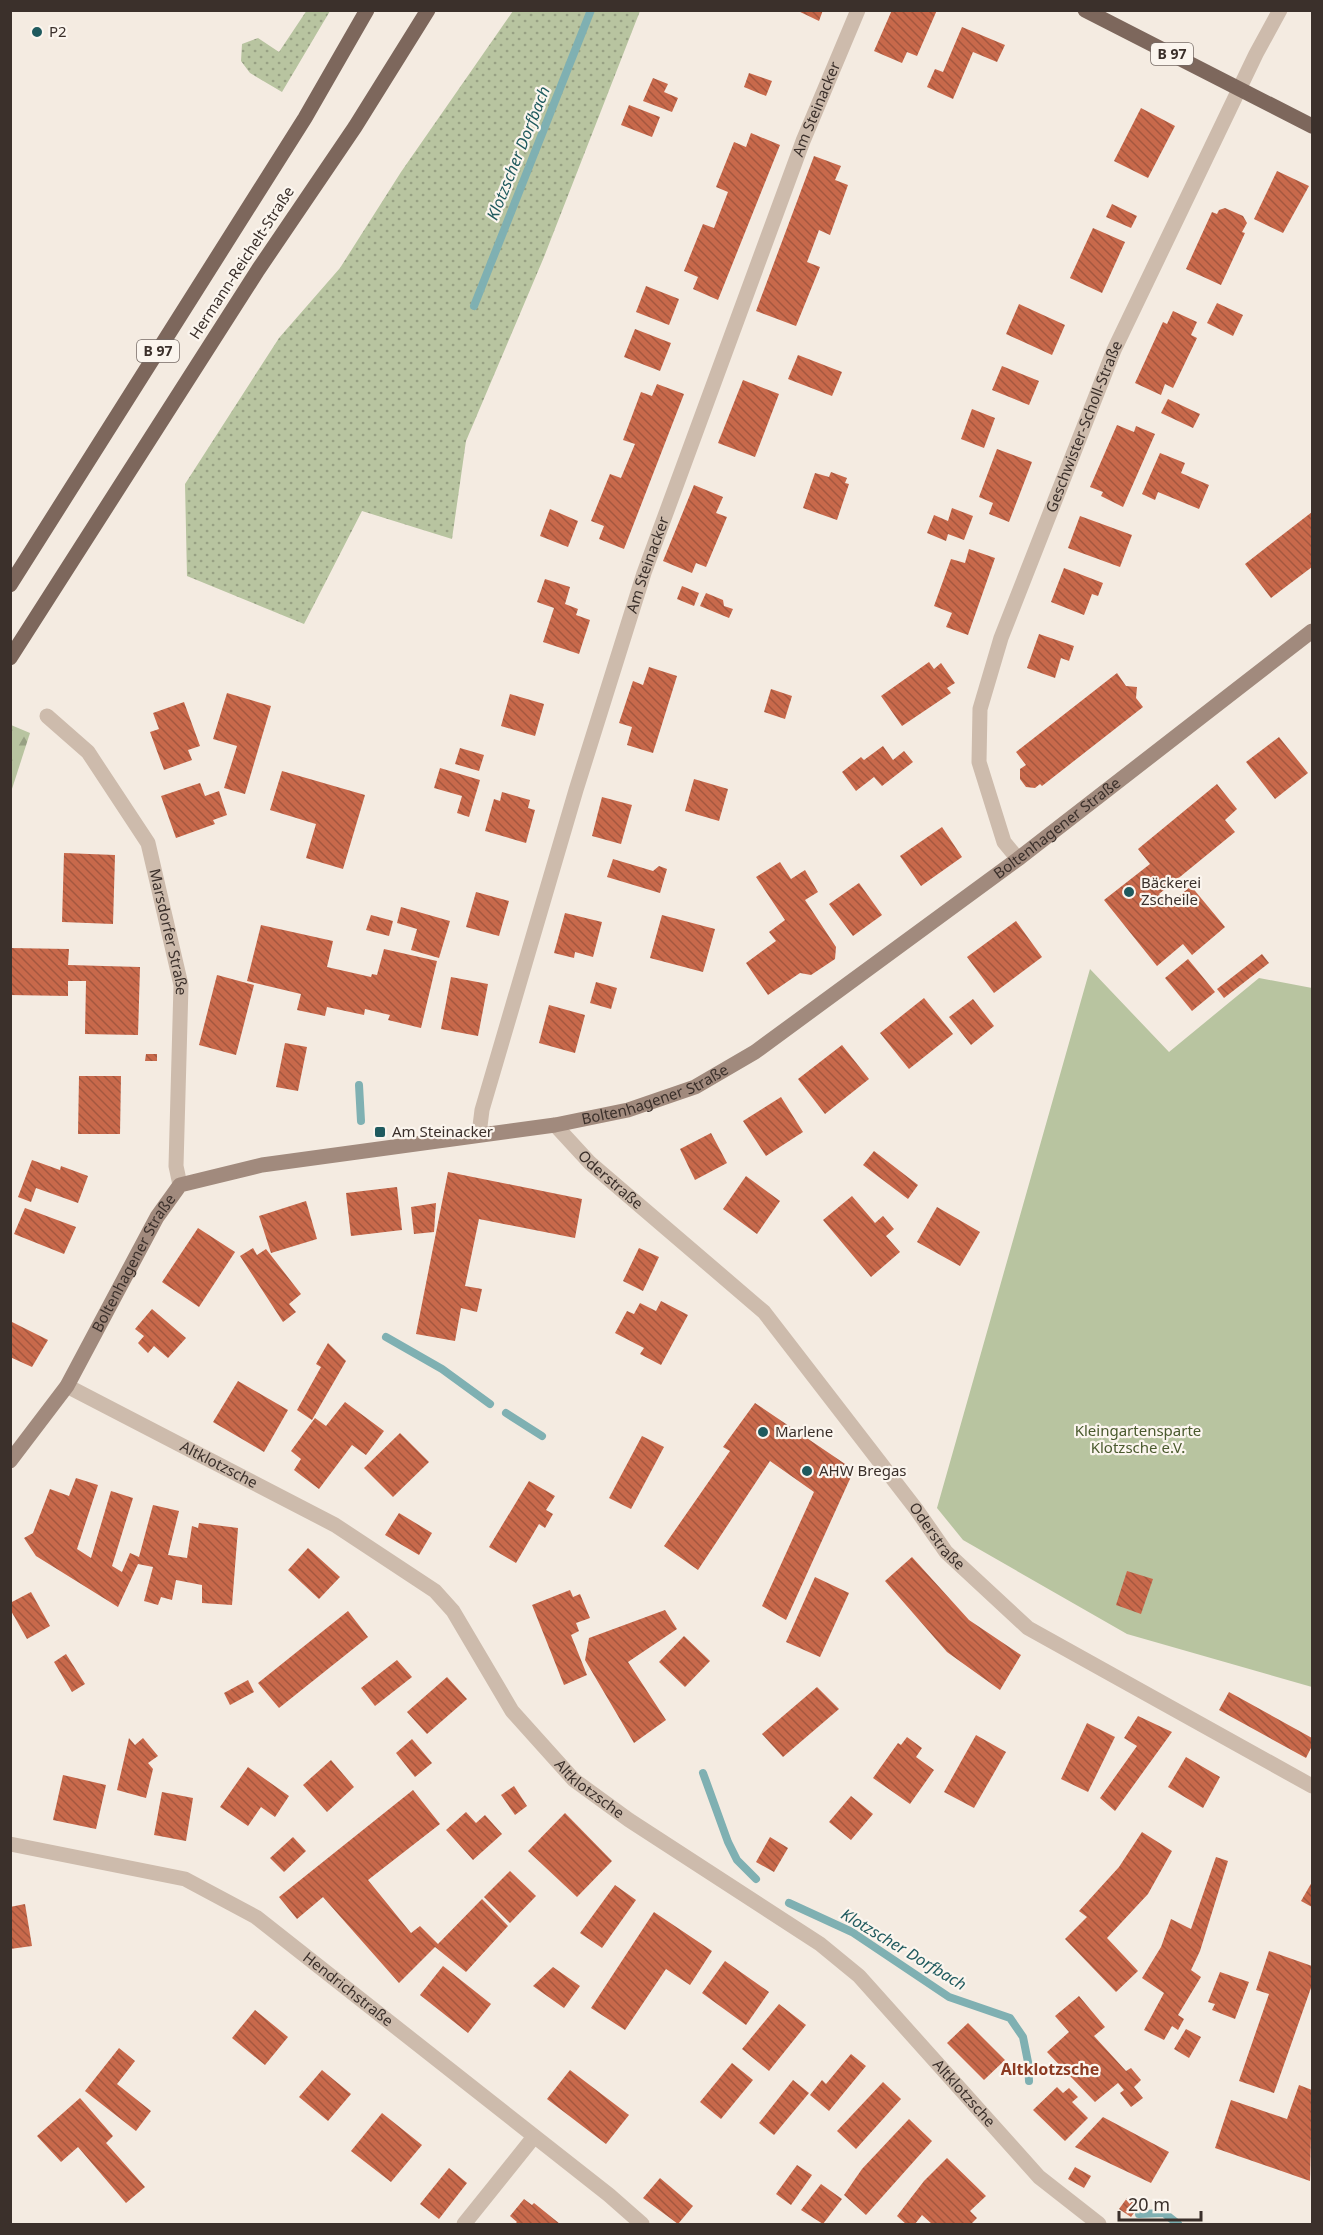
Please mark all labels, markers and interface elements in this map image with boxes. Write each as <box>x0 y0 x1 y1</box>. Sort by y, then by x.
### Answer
place label: P2 <box>49 21 67 41</box>
marker: P2 <box>30 25 44 39</box>
road number: B 97 <box>1151 43 1193 65</box>
street label: Am Steinacker <box>787 58 844 159</box>
water label: Klotzscher Dorfbach <box>481 83 555 223</box>
street label: Hermann-Reichelt-Straße <box>184 182 298 343</box>
street label: Geschwister-Scholl-Straße <box>1040 337 1126 515</box>
road number: B 97 <box>137 340 179 362</box>
street label: Am Steinacker <box>621 513 673 615</box>
street label: Boltenhagener Straße <box>989 772 1124 883</box>
street label: Marsdorfer Straße <box>145 866 192 996</box>
place label: Bäckerei Zscheile <box>1141 872 1201 909</box>
marker: Bäckerei Zscheile <box>1122 885 1136 899</box>
street label: Boltenhagener Straße <box>579 1059 731 1128</box>
place label: Am Steinacker <box>392 1121 493 1141</box>
marker: Am Steinacker <box>373 1125 387 1139</box>
street label: Oderstraße <box>574 1145 648 1213</box>
street label: Boltenhagener Straße <box>87 1190 179 1335</box>
park label: Kleingartensparte Klotzsche e.V. <box>1075 1420 1201 1457</box>
place label: Marlene <box>775 1421 833 1441</box>
marker: Marlene <box>756 1425 770 1439</box>
street label: Altklotzsche <box>177 1436 261 1492</box>
place label: AHW Bregas <box>819 1460 906 1480</box>
marker: AHW Bregas <box>800 1464 814 1478</box>
street label: Oderstraße <box>905 1498 970 1574</box>
street label: Altklotzsche <box>551 1754 629 1822</box>
water label: Klotzscher Dorfbach <box>837 1903 971 1995</box>
street label: Hendrichstraße <box>299 1947 398 2030</box>
street label: Altklotzsche <box>929 2054 1000 2131</box>
district label: Altklotzsche <box>1001 2058 1099 2080</box>
scale bar <box>1119 2184 1202 2222</box>
text: 20 m <box>1128 2192 1170 2216</box>

